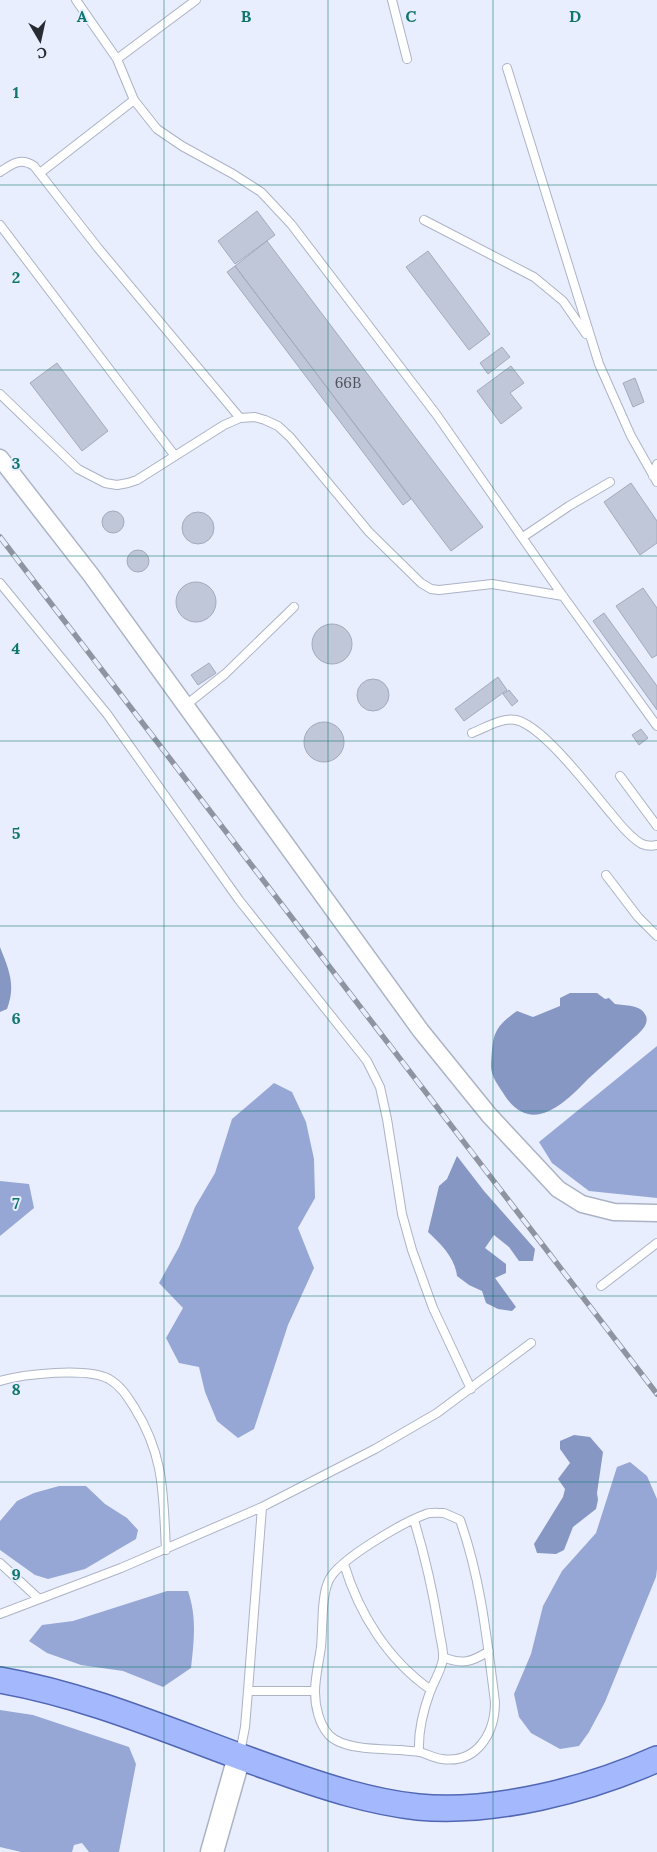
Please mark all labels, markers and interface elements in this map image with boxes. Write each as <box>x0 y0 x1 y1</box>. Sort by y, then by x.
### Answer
text: A <box>77 6 88 26</box>
text: B <box>241 6 252 26</box>
text: C <box>405 6 417 26</box>
text: D <box>569 6 581 26</box>
north arrow <box>15 15 65 65</box>
text: С <box>36 43 48 63</box>
text: 1 <box>13 82 19 102</box>
text: 2 <box>12 267 20 287</box>
house number: 66В <box>335 373 361 392</box>
text: 3 <box>12 453 21 473</box>
text: 4 <box>12 638 21 658</box>
text: 5 <box>12 823 21 843</box>
text: 6 <box>11 1008 21 1028</box>
text: 7 <box>12 1193 20 1213</box>
text: 8 <box>11 1379 21 1399</box>
text: 9 <box>11 1564 21 1584</box>

